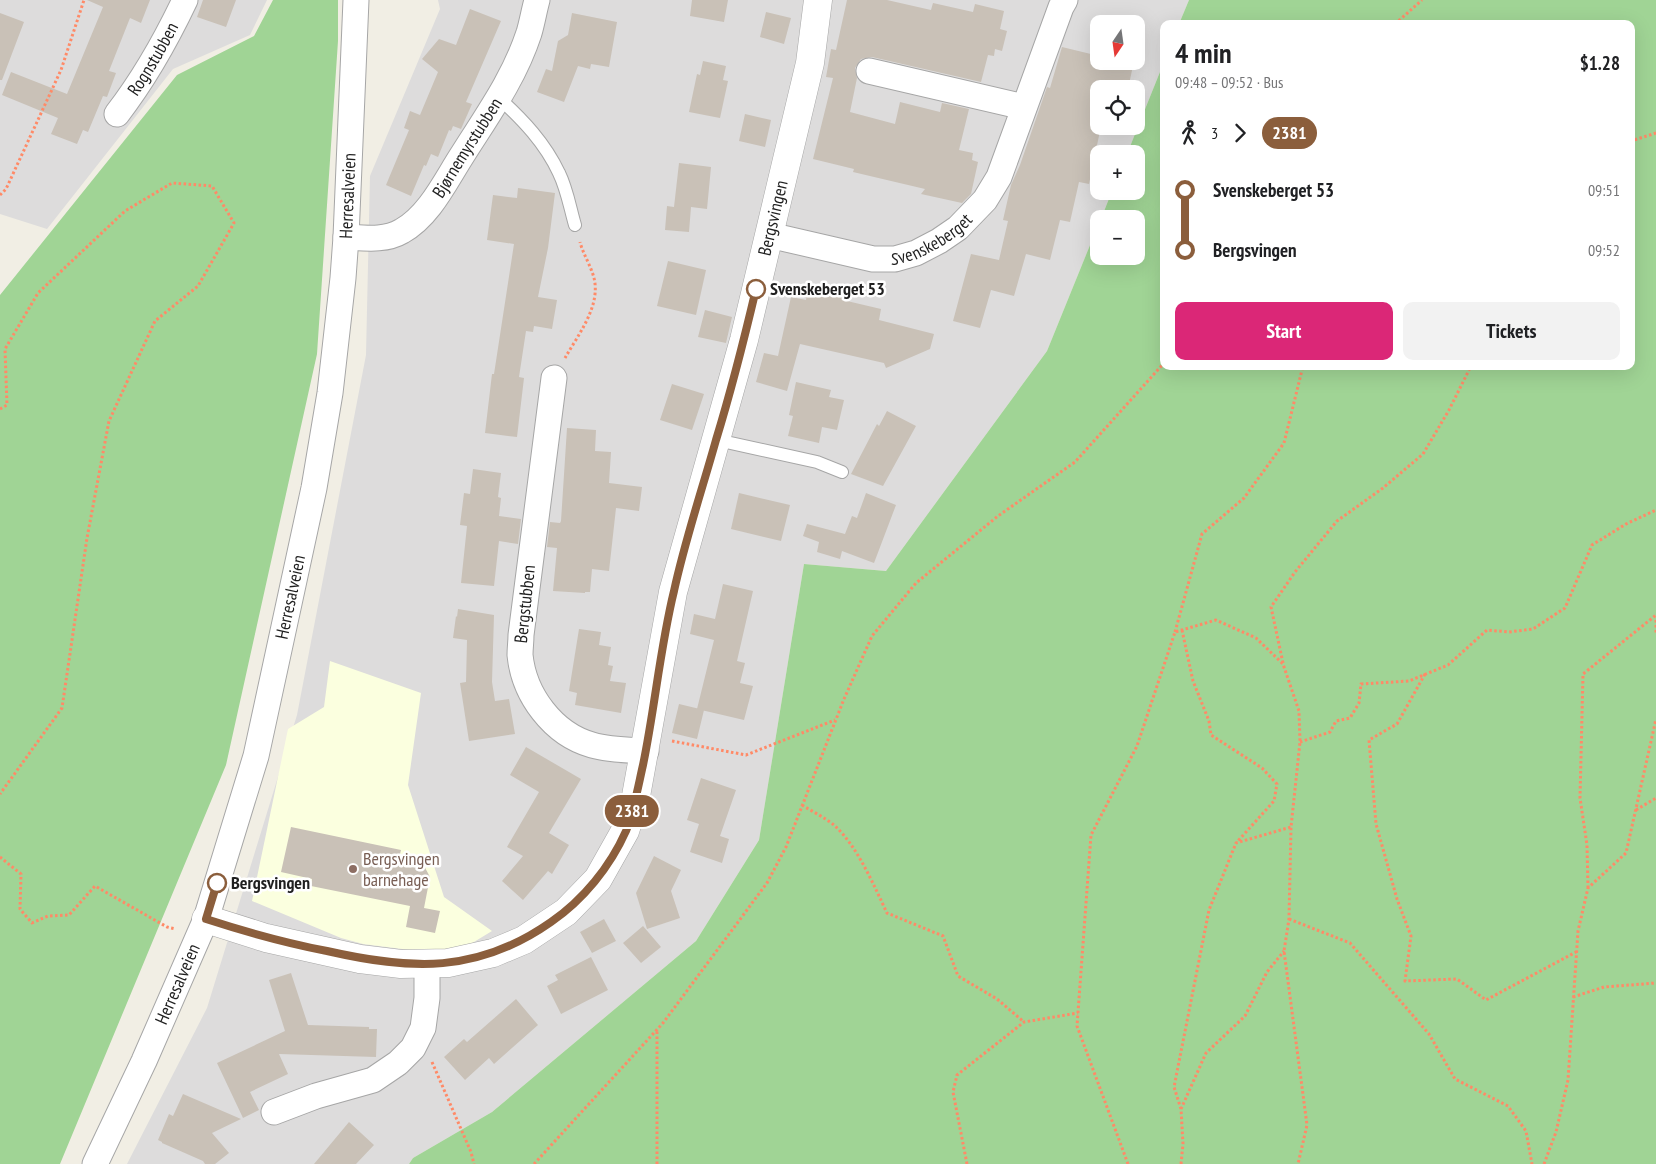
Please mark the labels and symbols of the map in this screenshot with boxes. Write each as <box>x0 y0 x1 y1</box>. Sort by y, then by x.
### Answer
north arrow <box>1090 15 1145 70</box>
street label: Rognstubben <box>122 18 183 100</box>
street label: Bjørnemyrstubben <box>427 93 507 202</box>
street label: Herresalveien <box>334 153 361 239</box>
street label: Bergsvingen <box>753 178 793 258</box>
street label: Svenskeberget <box>891 208 977 270</box>
place label: Svenskeberget 53 <box>770 277 885 300</box>
marker: Svenskeberget 53 <box>746 279 766 299</box>
street label: Herresalveien <box>270 553 310 641</box>
street label: Bergstubben <box>509 564 540 644</box>
line badge: 2381 <box>597 795 667 827</box>
place label: Bergsvingen barnehage <box>363 847 440 891</box>
marker: Bergsvingen barnehage <box>347 863 359 875</box>
place label: Bergsvingen <box>231 871 310 894</box>
marker: Bergsvingen <box>207 873 227 893</box>
street label: Herresalveien <box>149 940 205 1028</box>

